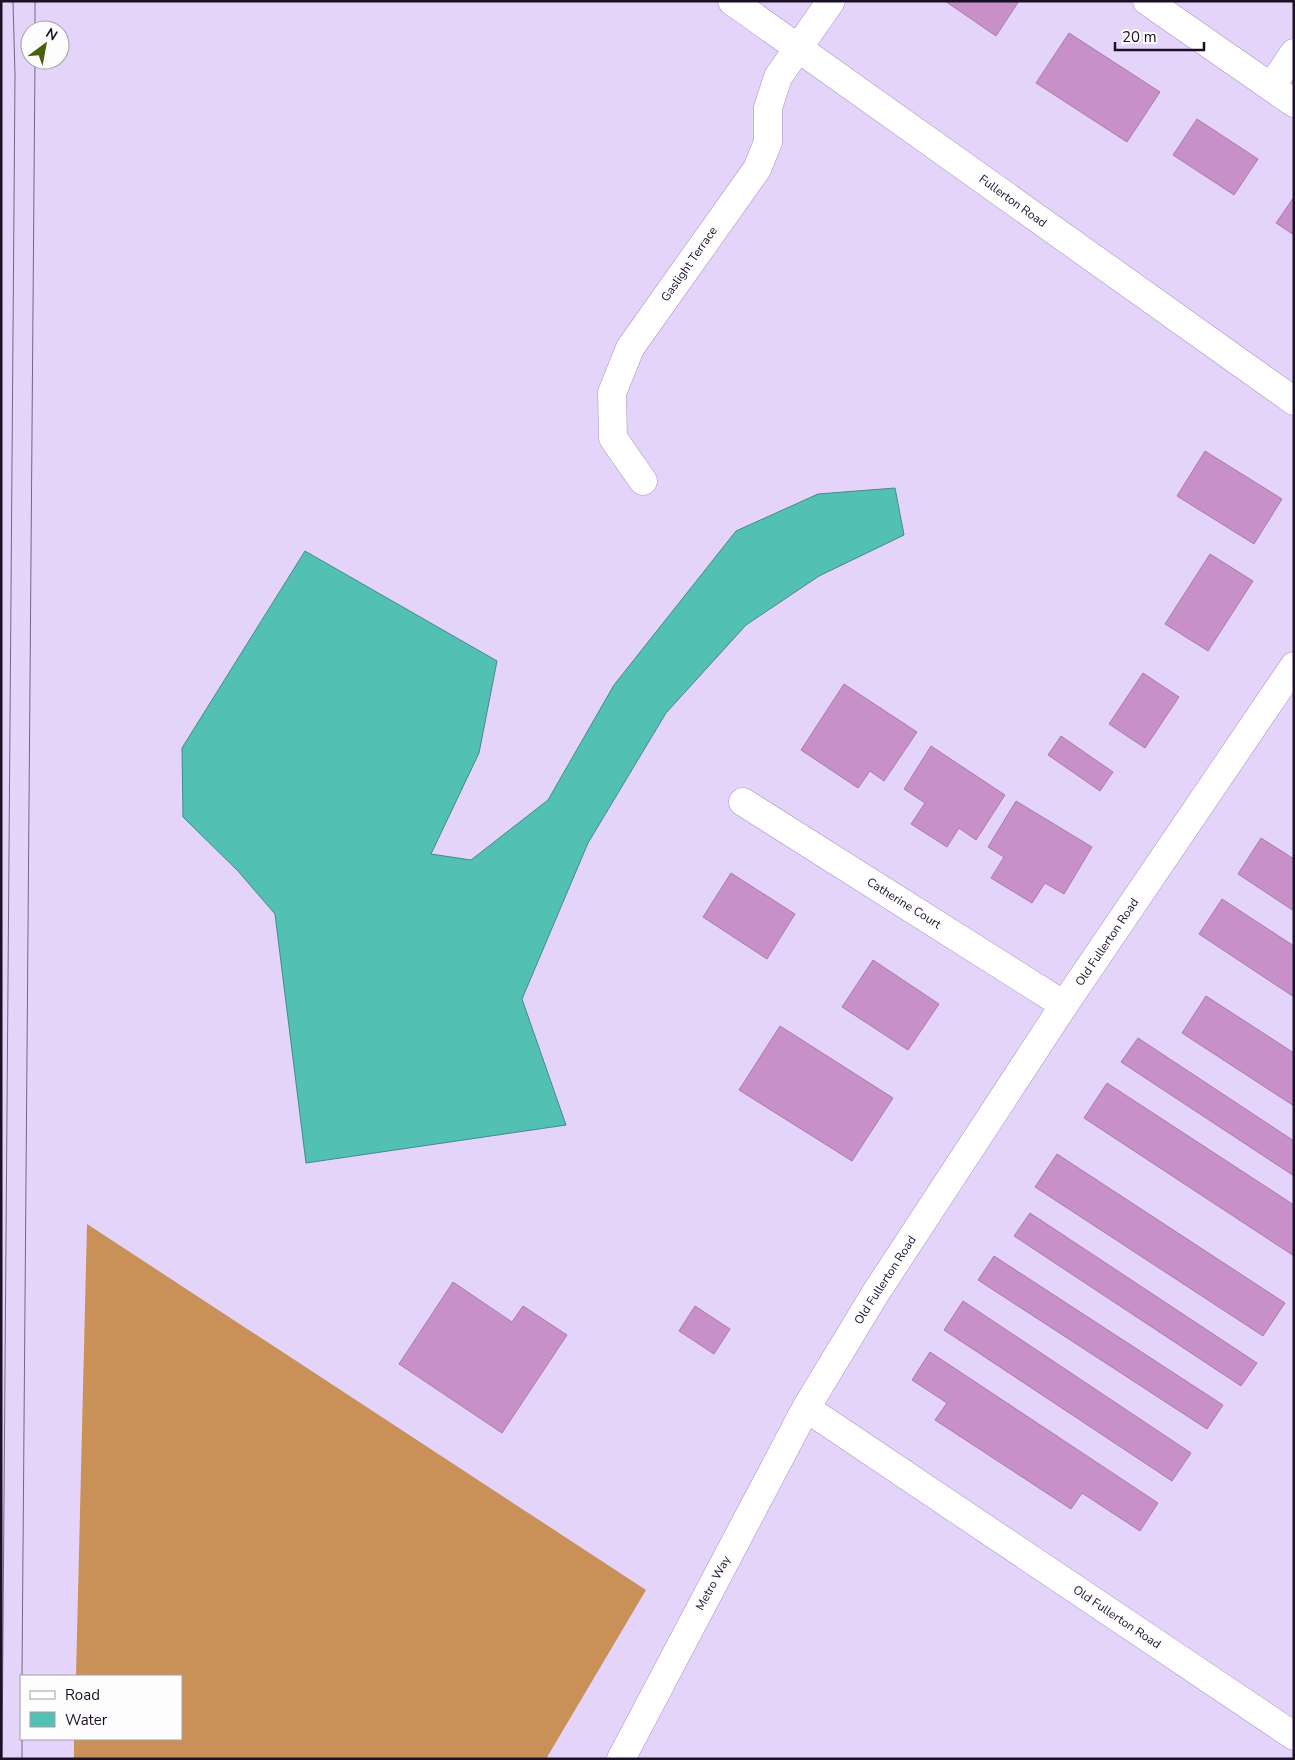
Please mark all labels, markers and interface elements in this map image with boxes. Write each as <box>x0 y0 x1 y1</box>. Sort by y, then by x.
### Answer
north arrow <box>20 20 70 70</box>
scale bar <box>1115 20 1204 52</box>
text: N <box>42 24 61 45</box>
text: 20 m <box>1122 27 1157 47</box>
street label: Fullerton Road <box>976 171 1050 231</box>
street label: Gaslight Terrace <box>657 223 721 305</box>
street label: Catherine Court <box>864 874 945 933</box>
street label: Old Fullerton Road <box>1072 895 1142 989</box>
street label: Old Fullerton Road <box>850 1233 920 1327</box>
street label: Metro Way <box>692 1552 734 1613</box>
street label: Old Fullerton Road <box>1070 1582 1164 1652</box>
legend <box>20 1675 182 1740</box>
text: Road <box>65 1685 100 1705</box>
text: Water <box>65 1710 108 1730</box>

